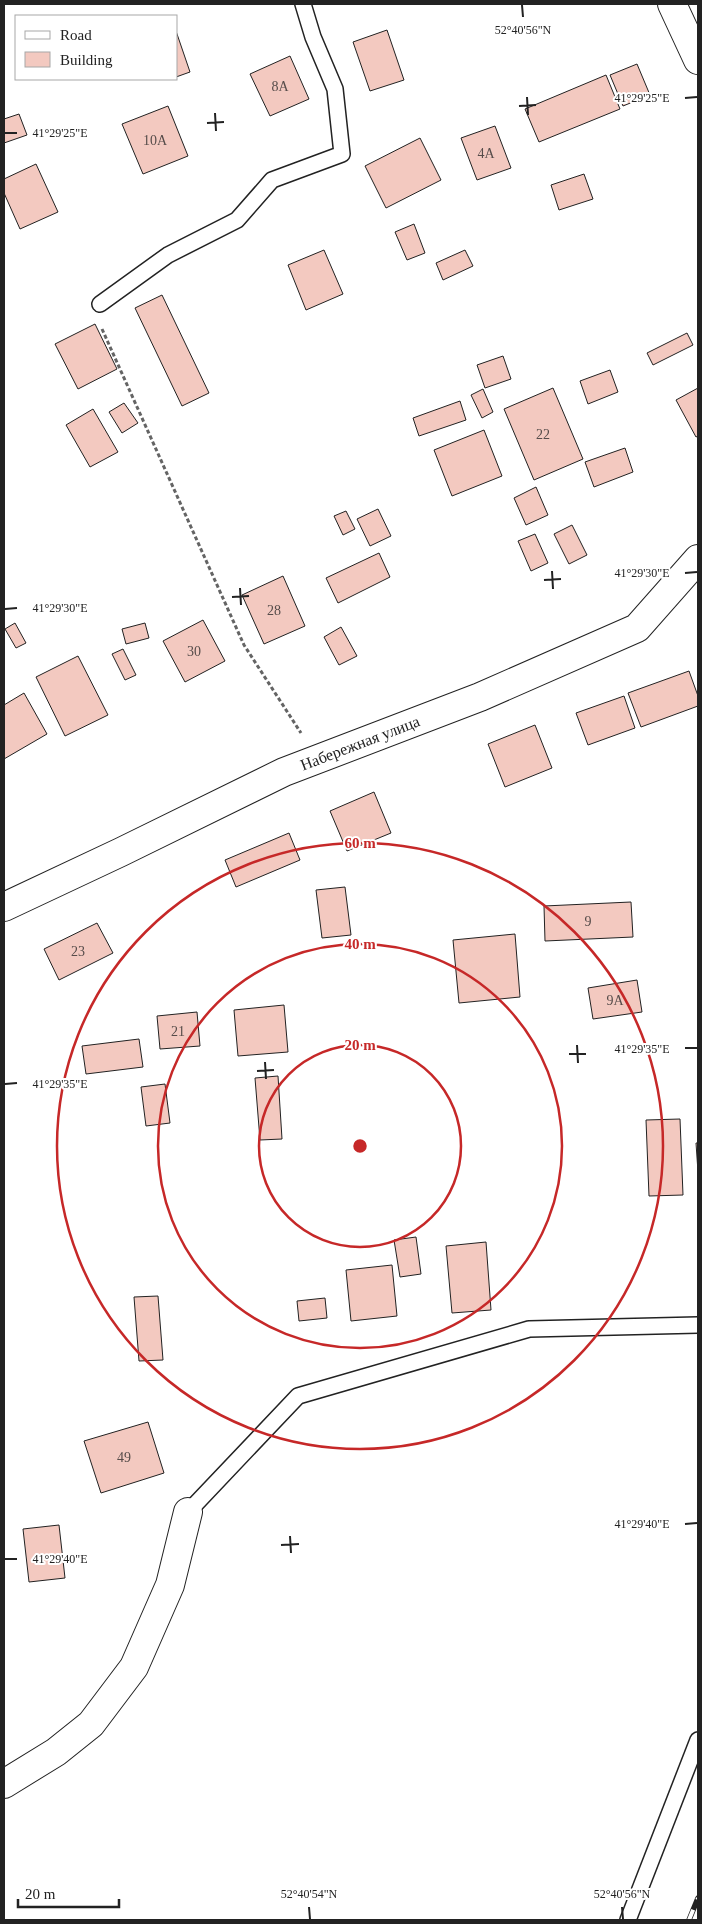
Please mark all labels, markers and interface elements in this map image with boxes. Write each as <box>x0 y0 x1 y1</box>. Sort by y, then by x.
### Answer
legend <box>15 15 178 80</box>
text: 52°40'56"N <box>495 23 552 37</box>
text: Road <box>60 27 92 43</box>
text: Building <box>60 52 113 68</box>
house number: 8А <box>271 79 289 94</box>
text: 41°29'25"E <box>614 91 670 105</box>
text: 41°29'25"E <box>32 126 88 140</box>
house number: 10А <box>143 133 168 148</box>
house number: 4А <box>477 146 495 161</box>
house number: 22 <box>536 427 550 442</box>
text: 41°29'30"E <box>614 566 670 580</box>
text: 41°29'30"E <box>32 601 88 615</box>
house number: 28 <box>267 603 281 618</box>
house number: 30 <box>187 644 201 659</box>
street label: Набережная улица <box>298 712 422 775</box>
text: 60 m <box>344 835 376 851</box>
house number: 9 <box>585 914 592 929</box>
text: 40 m <box>344 936 376 952</box>
house number: 23 <box>71 944 85 959</box>
house number: 9А <box>606 993 624 1008</box>
house number: 21 <box>171 1024 185 1039</box>
text: 20 m <box>344 1037 376 1053</box>
text: 41°29'35"E <box>614 1042 670 1056</box>
text: 41°29'35"E <box>32 1077 88 1091</box>
centre of rings <box>351 1137 369 1155</box>
house number: 49 <box>117 1450 131 1465</box>
text: 41°29'40"E <box>614 1517 670 1531</box>
text: 41°29'40"E <box>32 1552 88 1566</box>
scale bar <box>18 1876 119 1908</box>
text: 20 m <box>25 1886 56 1902</box>
text: 52°40'54"N <box>281 1887 338 1901</box>
text: 52°40'56"N <box>594 1887 651 1901</box>

